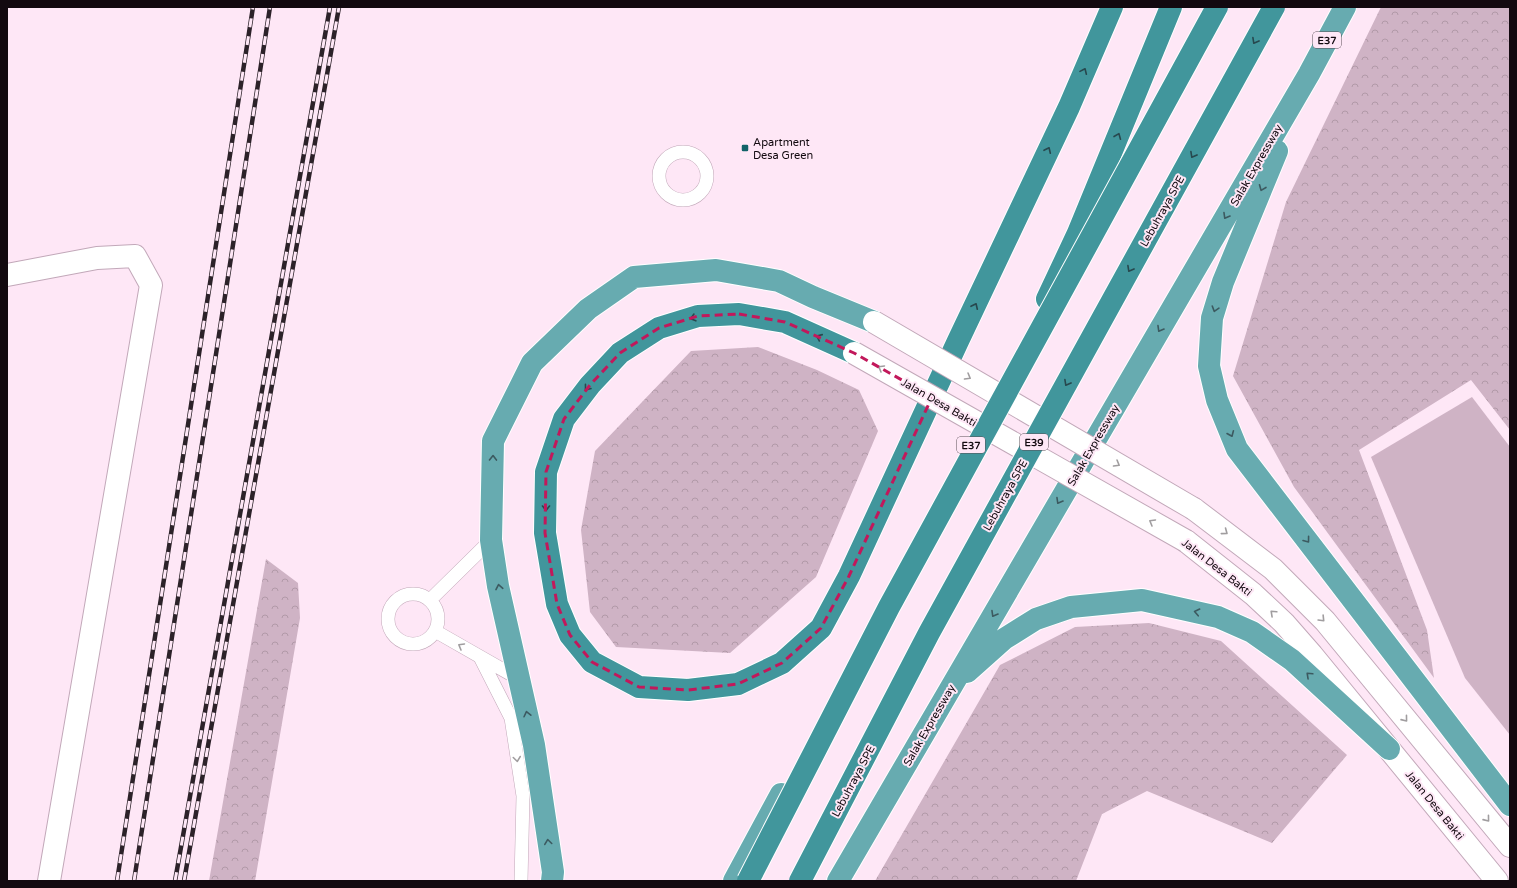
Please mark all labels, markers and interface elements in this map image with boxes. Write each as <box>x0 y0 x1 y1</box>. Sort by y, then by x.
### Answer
road number: E37 <box>1313 32 1341 48</box>
one-way arrow <box>1253 37 1260 44</box>
one-way arrow <box>1080 68 1088 75</box>
street label: Salak Expressway <box>1228 122 1285 208</box>
one-way arrow <box>1113 133 1121 141</box>
place label: Apartment Desa Green <box>753 136 813 162</box>
marker: Apartment Desa Green <box>740 143 750 153</box>
one-way arrow <box>1043 147 1051 154</box>
one-way arrow <box>1190 151 1197 158</box>
street label: Lebuhraya SPE <box>1138 173 1187 249</box>
one-way arrow <box>1259 184 1267 191</box>
one-way arrow <box>1223 212 1230 220</box>
one-way arrow <box>1127 265 1135 272</box>
one-way arrow <box>970 302 978 310</box>
one-way arrow <box>1211 305 1220 312</box>
one-way arrow <box>690 313 697 322</box>
one-way arrow <box>1158 325 1165 332</box>
one-way arrow <box>815 334 822 342</box>
one-way arrow <box>878 366 885 373</box>
one-way arrow <box>964 372 971 380</box>
street label: Jalan Desa Bakti <box>899 376 979 429</box>
one-way arrow <box>1065 379 1072 386</box>
one-way arrow <box>585 384 592 391</box>
street label: Salak Expressway <box>1065 402 1122 488</box>
one-way arrow <box>1227 431 1235 438</box>
road number: E39 <box>1020 434 1048 450</box>
road number: E37 <box>957 437 985 453</box>
one-way arrow <box>488 455 497 461</box>
street label: Lebuhraya SPE <box>981 457 1030 533</box>
one-way arrow <box>1113 459 1120 466</box>
one-way arrow <box>1057 497 1064 504</box>
one-way arrow <box>542 505 550 511</box>
one-way arrow <box>1149 520 1156 527</box>
one-way arrow <box>1220 528 1227 535</box>
one-way arrow <box>1302 535 1309 542</box>
street label: Jalan Desa Bakti <box>1179 536 1254 599</box>
one-way arrow <box>495 584 504 590</box>
one-way arrow <box>1194 609 1201 617</box>
one-way arrow <box>991 610 998 617</box>
one-way arrow <box>1270 610 1278 618</box>
one-way arrow <box>1317 614 1324 621</box>
one-way arrow <box>458 644 465 651</box>
one-way arrow <box>1306 672 1314 680</box>
street label: Salak Expressway <box>901 682 958 768</box>
one-way arrow <box>524 711 532 717</box>
one-way arrow <box>1400 714 1407 721</box>
street label: Lebuhraya SPE <box>829 743 878 819</box>
one-way arrow <box>512 755 521 762</box>
street label: Jalan Desa Bakti <box>1403 768 1466 842</box>
one-way arrow <box>1483 814 1490 822</box>
one-way arrow <box>544 839 553 845</box>

